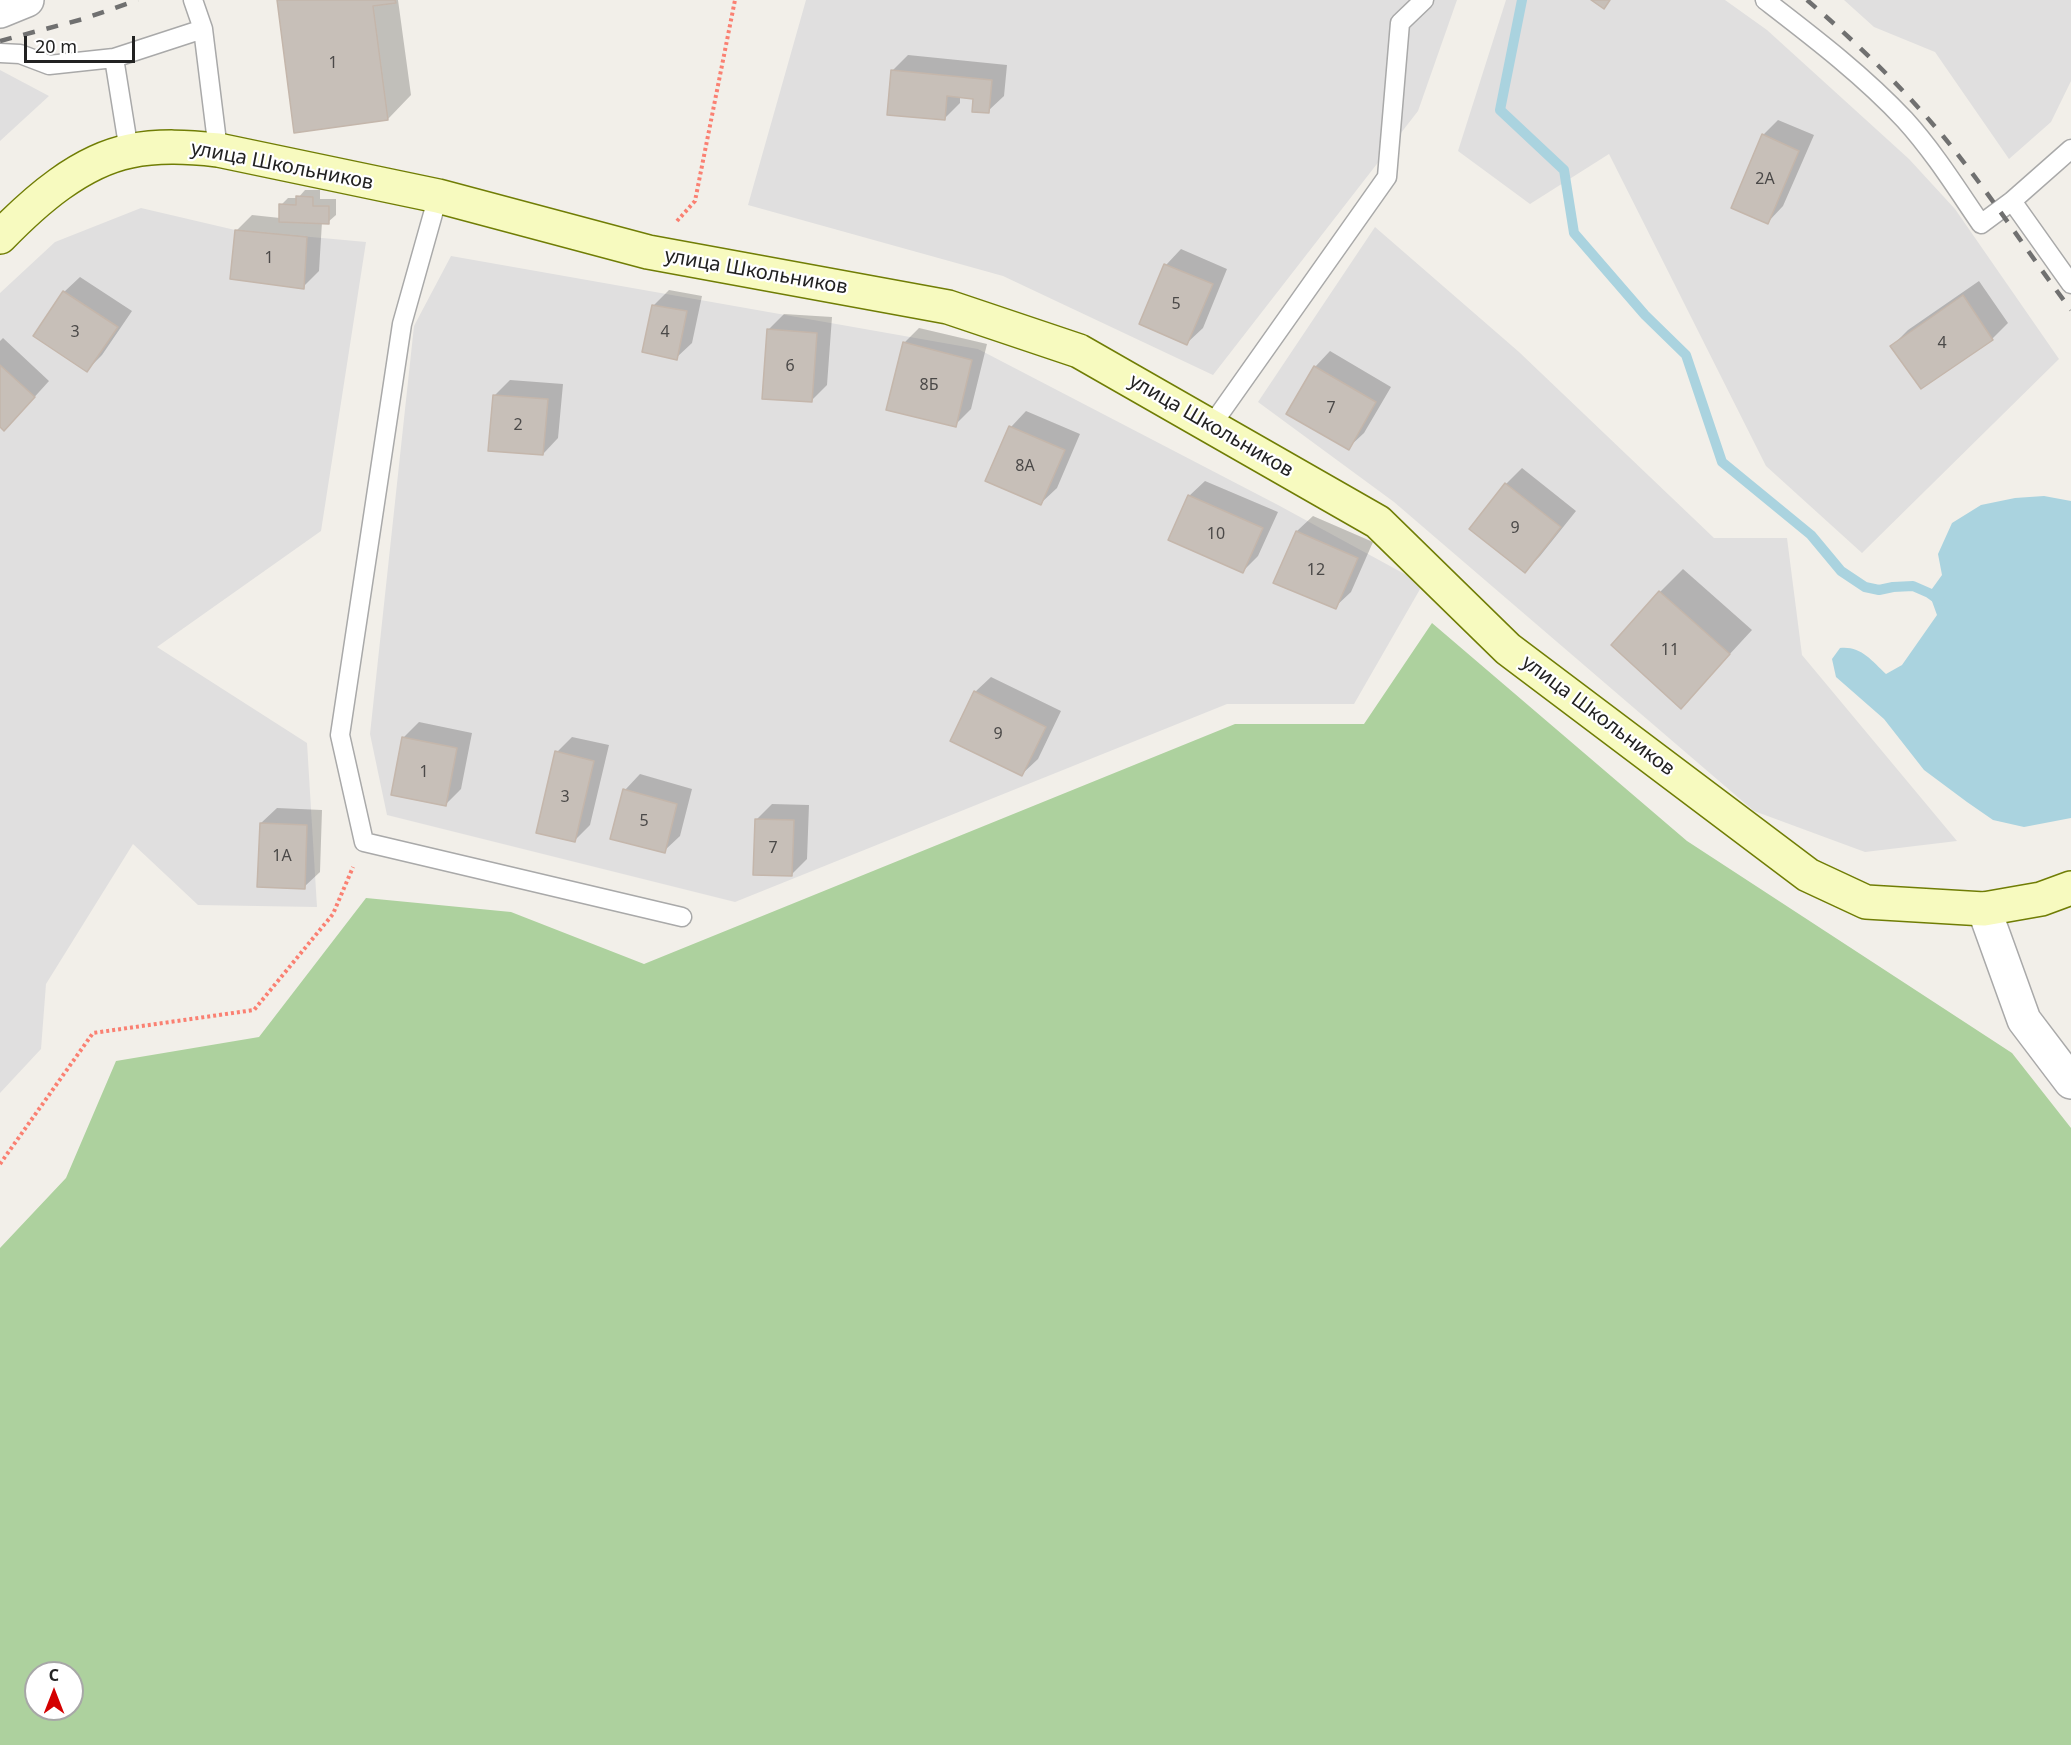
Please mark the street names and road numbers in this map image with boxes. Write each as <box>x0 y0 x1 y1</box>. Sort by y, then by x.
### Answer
street label: улица Школьников <box>189 137 375 195</box>
street label: улица Школьников <box>663 244 849 300</box>
street label: улица Школьников <box>1125 369 1297 483</box>
street label: улица Школьников <box>1517 651 1679 781</box>

